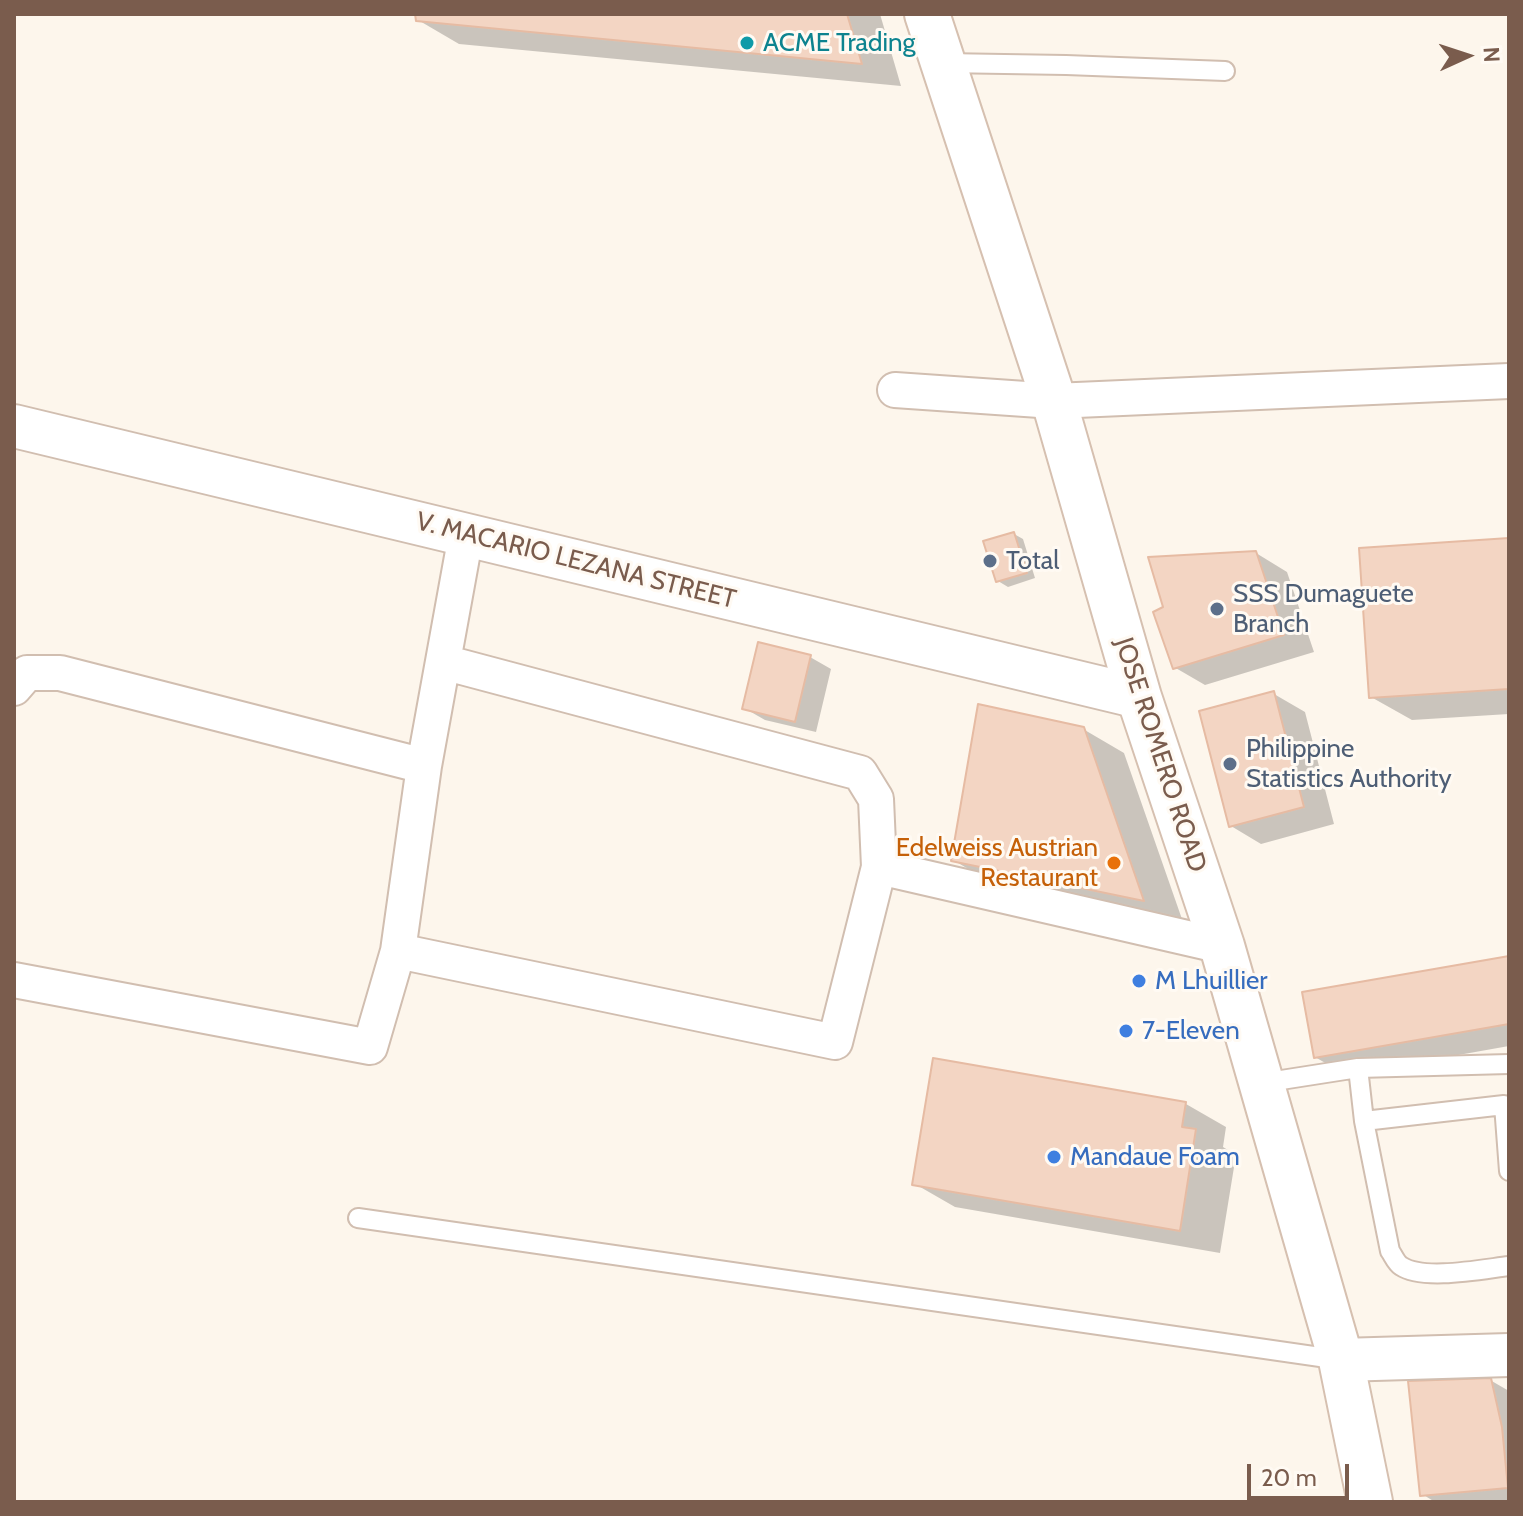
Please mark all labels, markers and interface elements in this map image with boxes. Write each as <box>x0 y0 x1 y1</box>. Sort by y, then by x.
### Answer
north arrow <box>1427 16 1507 96</box>
place label: ACME Trading <box>763 27 915 59</box>
marker: ACME Trading <box>738 34 756 52</box>
text: N <box>1478 46 1505 63</box>
street label: V. MACARIO LEZANA STREET <box>413 506 739 616</box>
place label: Total <box>1006 545 1059 577</box>
marker: Total <box>981 552 999 570</box>
place label: SSS Dumaguete Branch <box>1233 578 1414 640</box>
marker: SSS Dumaguete Branch <box>1208 600 1226 618</box>
street label: JOSE ROMERO ROAD <box>1107 634 1213 876</box>
place label: Philippine Statistics Authority <box>1246 733 1452 794</box>
marker: Philippine Statistics Authority <box>1221 755 1239 773</box>
place label: Edelweiss Austrian Restaurant <box>896 832 1098 894</box>
marker: Edelweiss Austrian Restaurant <box>1105 854 1123 872</box>
place label: M Lhuillier <box>1155 965 1268 997</box>
marker: M Lhuillier <box>1130 972 1148 990</box>
place label: 7-Eleven <box>1142 1015 1240 1047</box>
marker: 7-Eleven <box>1117 1022 1135 1040</box>
place label: Mandaue Foam <box>1070 1141 1240 1173</box>
marker: Mandaue Foam <box>1045 1148 1063 1166</box>
scale bar <box>1251 1448 1353 1498</box>
text: 20 m <box>1261 1463 1317 1492</box>

